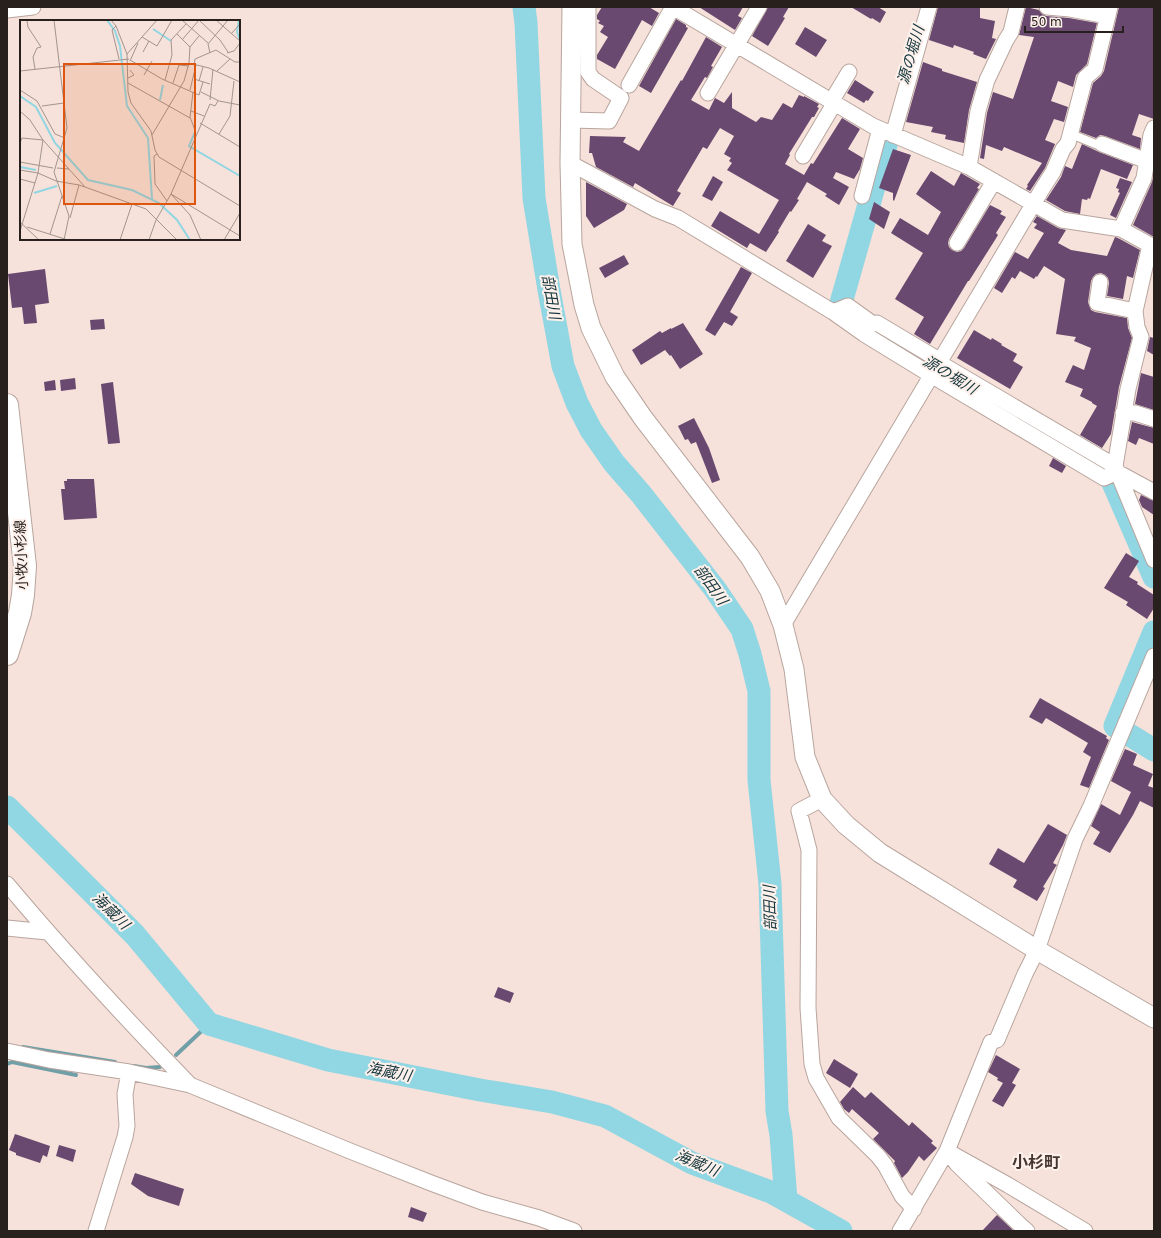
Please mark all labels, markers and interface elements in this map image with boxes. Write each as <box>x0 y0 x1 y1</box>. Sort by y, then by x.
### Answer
scale bar <box>1025 8 1123 34</box>
text: 50 m <box>1031 15 1062 29</box>
inset map <box>20 20 240 240</box>
water label: 源の堀川 <box>894 22 928 86</box>
water label: 部田川 <box>538 273 564 323</box>
water label: 源の堀川 <box>920 352 982 399</box>
street label: 小牧小杉線 <box>12 520 30 590</box>
water label: 部田川 <box>690 562 733 610</box>
water label: 部田川 <box>760 883 780 931</box>
water label: 海蔵川 <box>89 889 135 935</box>
water label: 海蔵川 <box>365 1059 415 1086</box>
water label: 海蔵川 <box>673 1146 723 1181</box>
district label: 小杉町 <box>1012 1153 1060 1172</box>

